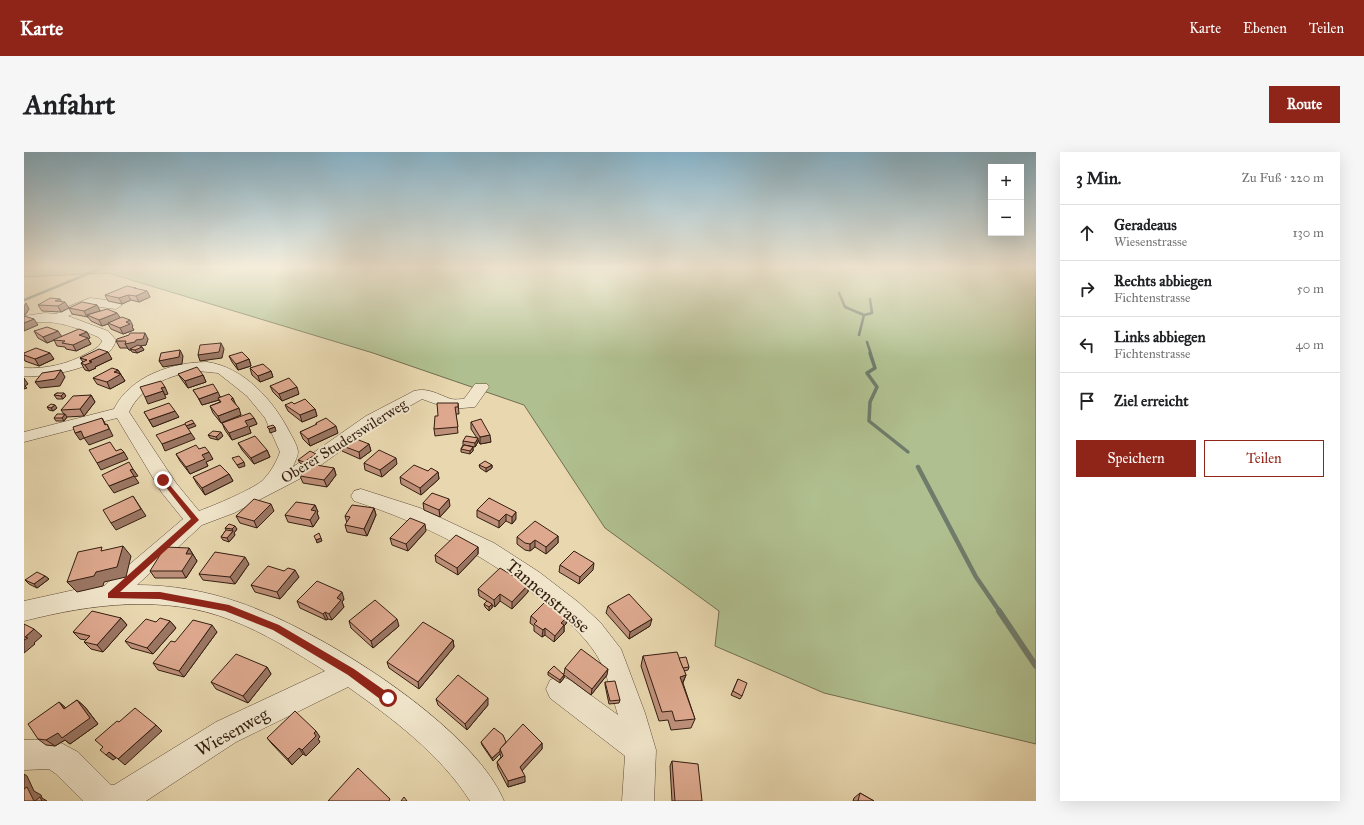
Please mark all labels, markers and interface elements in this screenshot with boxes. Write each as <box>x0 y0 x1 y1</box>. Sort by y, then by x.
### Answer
text: Karte <box>20 17 63 40</box>
text: Karte <box>1189 20 1221 37</box>
text: Ebenen <box>1243 20 1287 37</box>
text: Teilen <box>1309 20 1344 37</box>
button: Route <box>1269 86 1340 123</box>
text: Anfahrt <box>24 87 115 122</box>
map controls <box>988 164 1024 236</box>
button: + <box>988 164 1024 200</box>
text: 3 Min. <box>1076 168 1121 189</box>
text: Zu Fuß · 220 m <box>1242 170 1324 186</box>
button: − <box>988 200 1024 236</box>
text: Geradeaus <box>1114 216 1177 234</box>
icon: ahead <box>1076 222 1098 244</box>
text: 130 m <box>1292 225 1324 241</box>
text: Wiesenstrasse <box>1114 234 1187 250</box>
text: Rechts abbiegen <box>1114 272 1212 290</box>
icon: right <box>1076 278 1098 300</box>
text: 50 m <box>1297 281 1324 297</box>
text: Fichtenstrasse <box>1114 290 1190 306</box>
text: Links abbiegen <box>1114 328 1206 346</box>
icon: left <box>1076 334 1098 356</box>
text: 40 m <box>1295 337 1324 353</box>
text: Fichtenstrasse <box>1114 346 1190 362</box>
icon: arrive <box>1076 390 1098 412</box>
text: Ziel erreicht <box>1114 392 1189 410</box>
street label: Oberer Studerswilerweg <box>278 394 411 487</box>
button: Speichern <box>1076 440 1196 477</box>
button: Teilen <box>1204 440 1324 477</box>
route end <box>154 471 172 489</box>
street label: Tannenstrasse <box>501 554 595 638</box>
route start <box>379 689 397 707</box>
street label: Wiesenweg <box>191 703 274 762</box>

